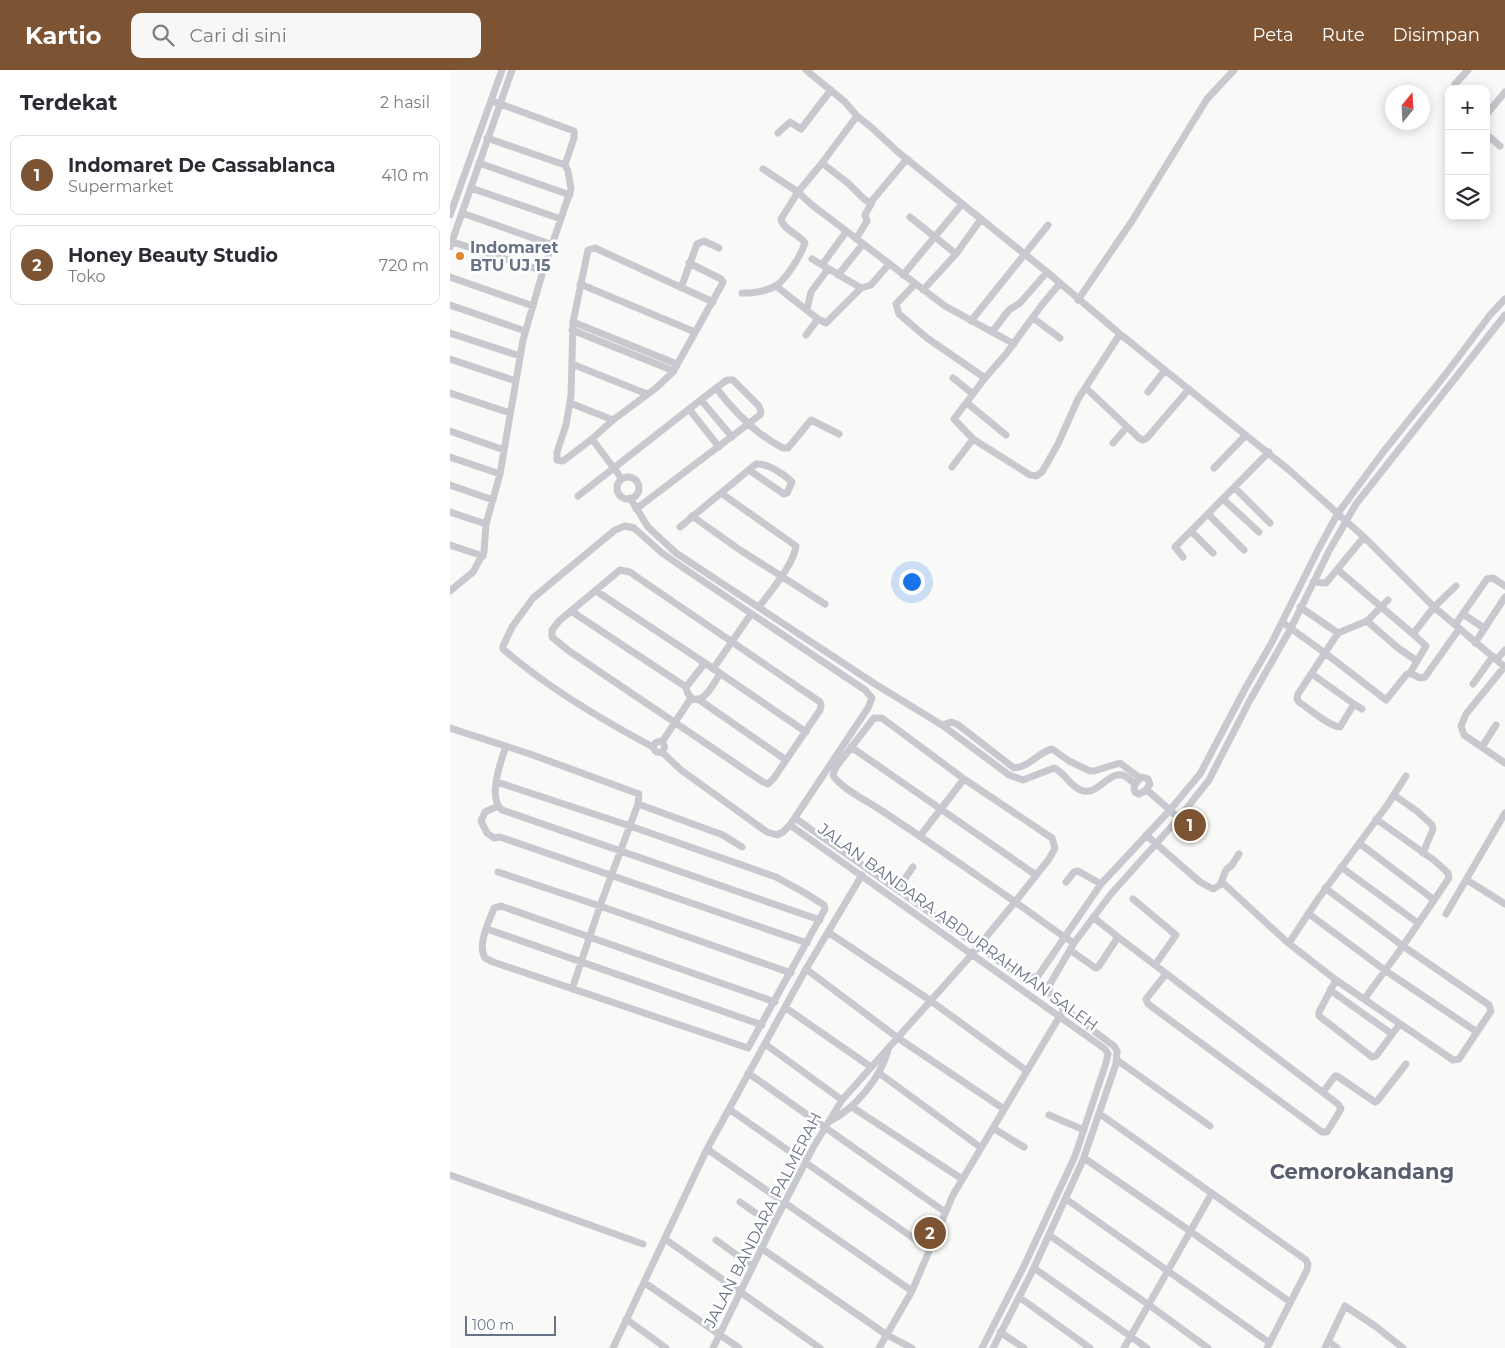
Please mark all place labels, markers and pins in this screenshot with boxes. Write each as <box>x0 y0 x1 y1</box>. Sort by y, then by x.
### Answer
place label: Indomaret BTU UJ 15 <box>470 238 558 275</box>
marker: Indomaret BTU UJ 15 <box>454 250 466 262</box>
pin: 1 <box>1174 806 1206 844</box>
pin: 2 <box>914 1214 946 1252</box>

